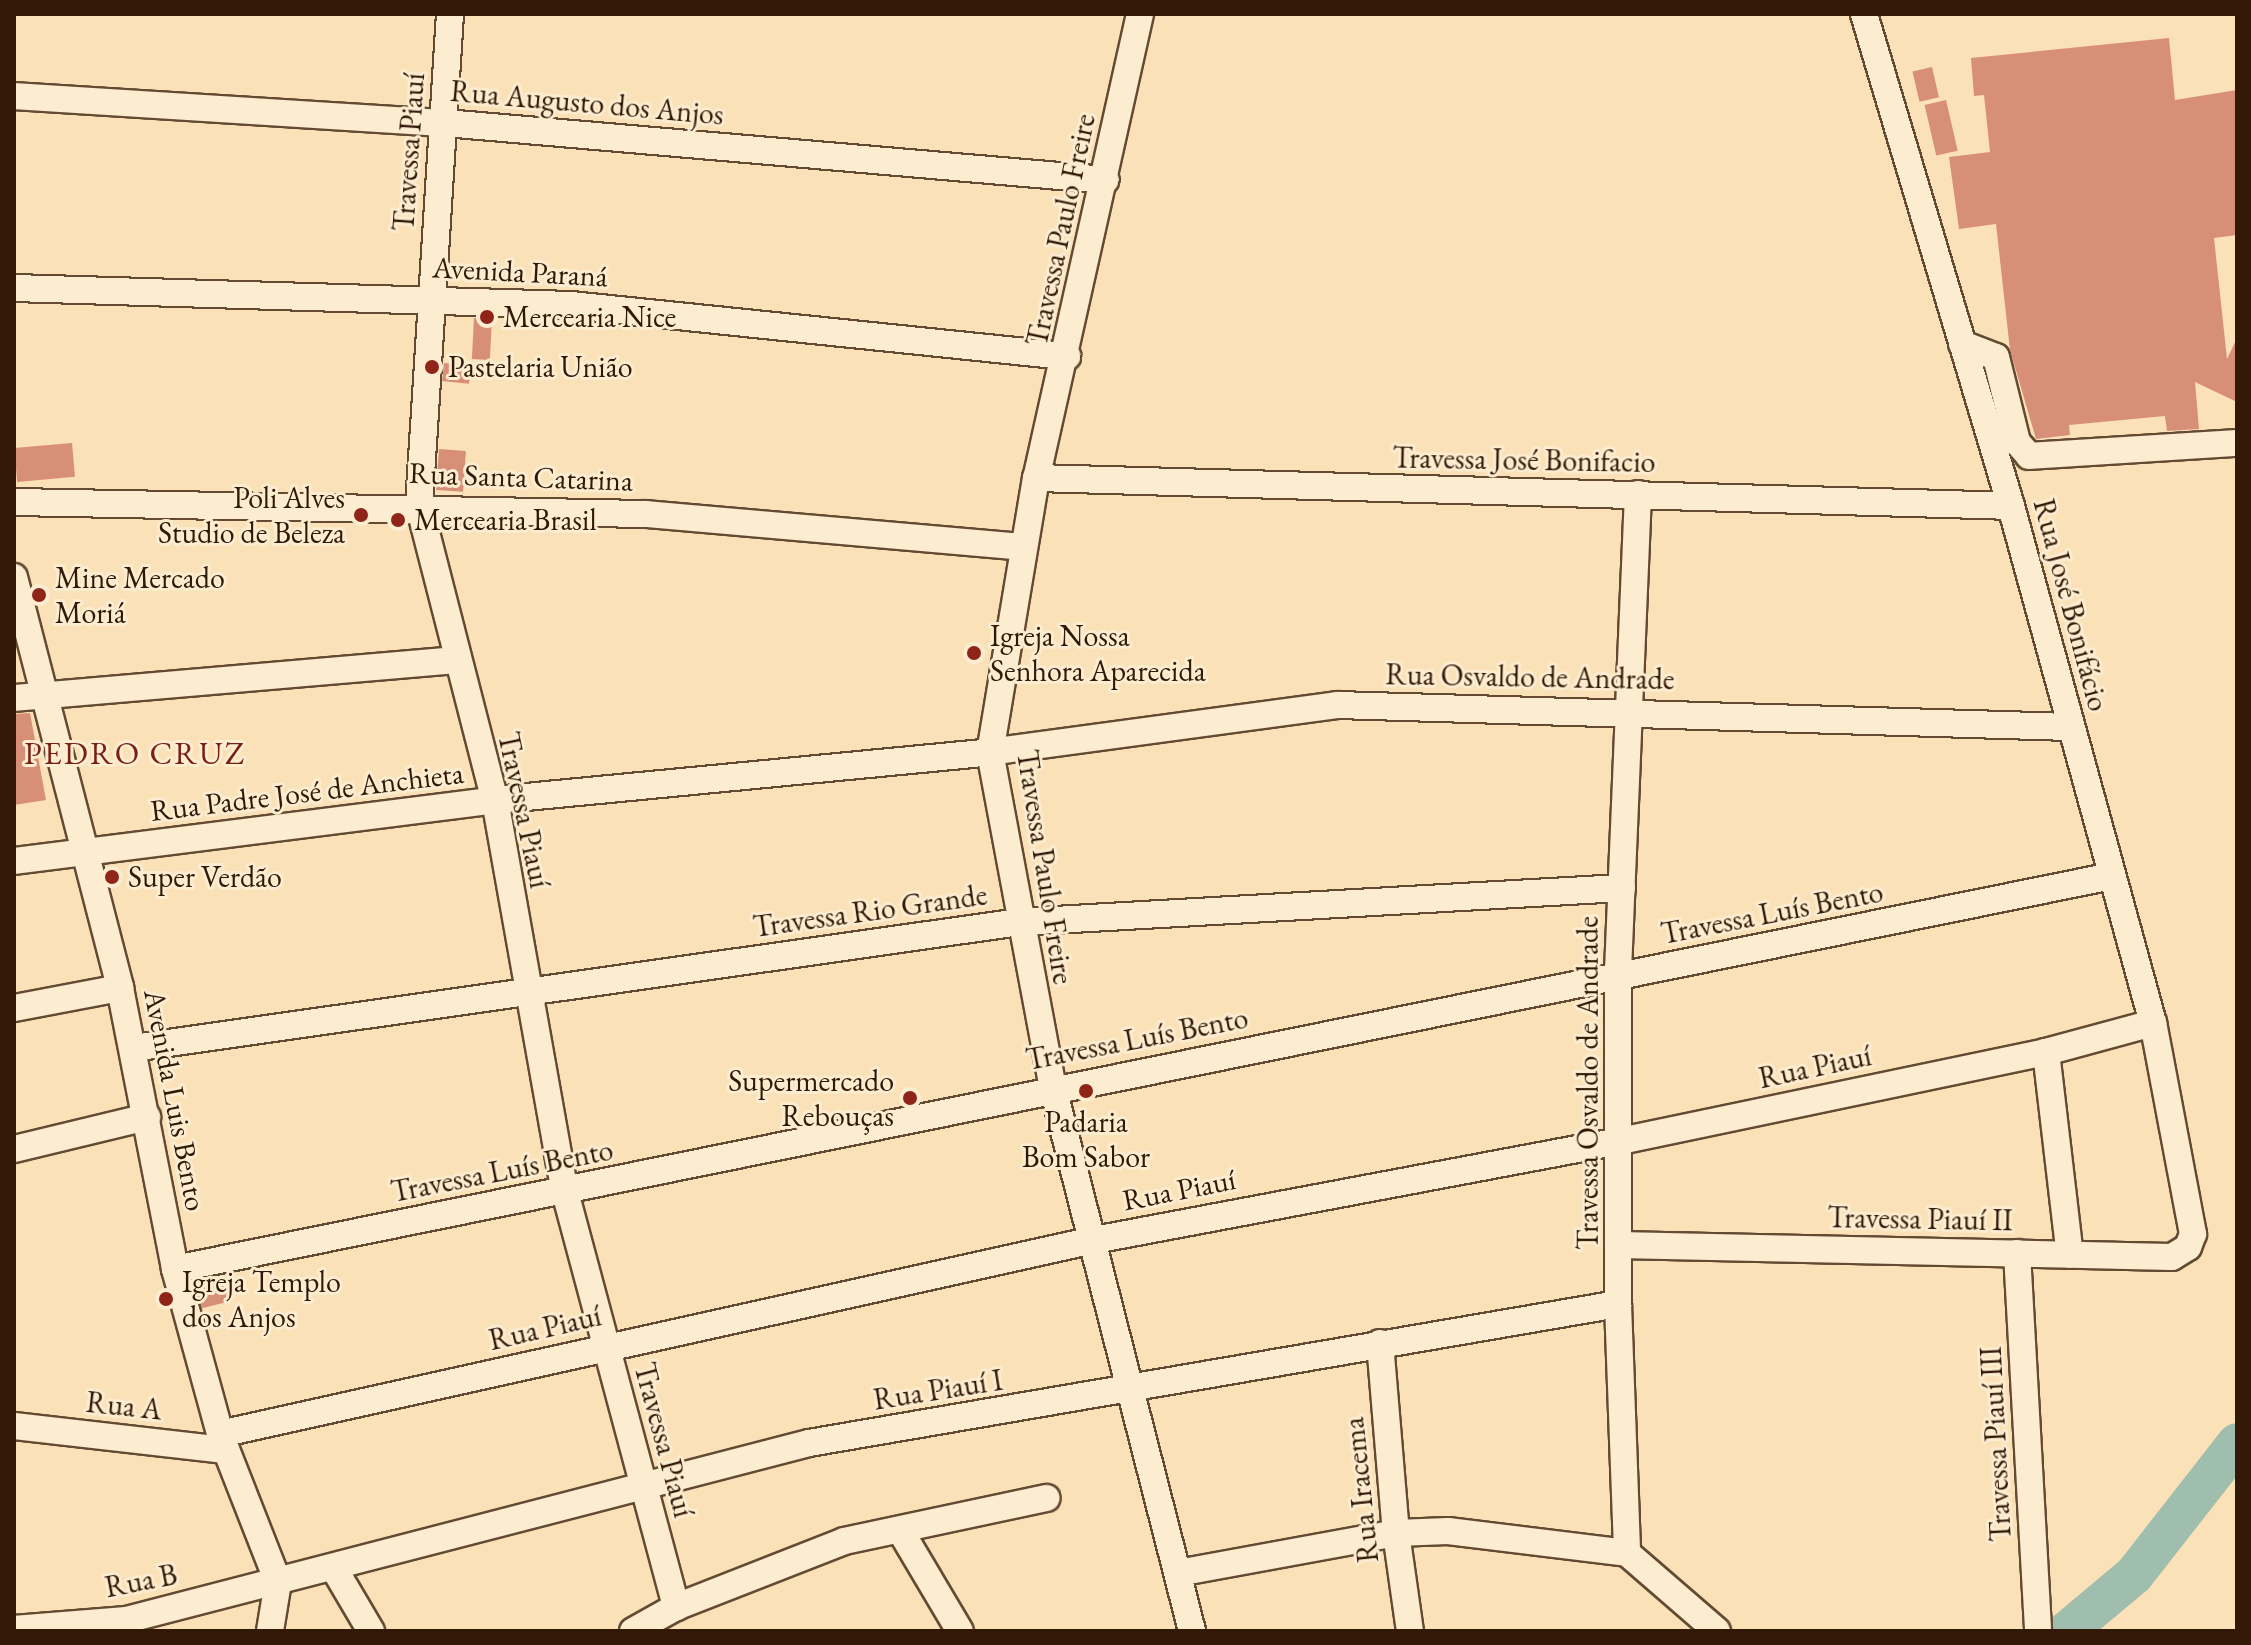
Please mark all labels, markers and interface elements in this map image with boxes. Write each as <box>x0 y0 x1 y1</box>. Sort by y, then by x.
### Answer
street label: Travessa Piauí <box>385 71 433 233</box>
street label: Rua Augusto dos Anjos <box>449 73 725 133</box>
street label: Travessa Paulo Freire <box>1019 110 1103 350</box>
street label: Avenida Paraná <box>431 249 609 295</box>
place label: Mercearia Nice <box>503 299 676 335</box>
marker: Mercearia Nice <box>478 308 496 326</box>
place label: Pastelaria União <box>448 349 632 385</box>
marker: Pastelaria União <box>423 358 441 376</box>
street label: Travessa José Bonifacio <box>1392 440 1656 480</box>
street label: Rua Santa Catarina <box>408 455 634 499</box>
place label: Poli Alves Studio de Beleza <box>158 480 345 550</box>
street label: Rua José Bonifácio <box>2025 495 2117 715</box>
place label: Mercearia Brasil <box>414 502 597 538</box>
marker: Poli Alves Studio de Beleza <box>352 506 370 524</box>
marker: Mercearia Brasil <box>389 511 407 529</box>
place label: Mine Mercado Moriá <box>55 560 225 630</box>
marker: Mine Mercado Moriá <box>30 586 48 604</box>
place label: Igreja Nossa Senhora Aparecida <box>990 618 1206 688</box>
marker: Igreja Nossa Senhora Aparecida <box>965 644 983 662</box>
street label: Rua Osvaldo de Andrade <box>1385 656 1675 698</box>
street label: Travessa Piauí <box>490 729 558 891</box>
district label: PEDRO CRUZ <box>24 734 246 772</box>
street label: Travessa Paulo Freire <box>1009 747 1081 987</box>
street label: Rua Padre José de Anchieta <box>148 755 466 829</box>
place label: Super Verdão <box>128 859 282 895</box>
marker: Super Verdão <box>103 868 121 886</box>
street label: Travessa Luís Bento <box>1658 874 1886 952</box>
street label: Travessa Rio Grande <box>751 877 989 945</box>
street label: Travessa Osvaldo de Andrade <box>1570 916 1606 1250</box>
street label: Avenida Luis Bento <box>136 986 214 1214</box>
street label: Travessa Luís Bento <box>1023 1000 1251 1078</box>
street label: Rua Piauí <box>1755 1038 1875 1096</box>
place label: Supermercado Rebouças <box>728 1063 894 1134</box>
marker: Padaria Bom Sabor <box>1077 1082 1095 1100</box>
marker: Supermercado Rebouças <box>901 1089 919 1107</box>
place label: Padaria Bom Sabor <box>1022 1104 1150 1174</box>
street label: Travessa Luís Bento <box>388 1132 616 1210</box>
street label: Rua Piauí <box>1120 1161 1238 1219</box>
street label: Travessa Piauí II <box>1827 1199 2013 1239</box>
place label: Igreja Templo dos Anjos <box>182 1264 341 1334</box>
marker: Igreja Templo dos Anjos <box>157 1290 175 1308</box>
street label: Rua Piauí <box>485 1298 605 1358</box>
street label: Travessa Piauí III <box>1973 1345 2019 1543</box>
street label: Travessa Piauí <box>626 1359 702 1521</box>
street label: Rua Piauí I <box>871 1362 1005 1418</box>
street label: Rua A <box>84 1384 164 1428</box>
street label: Rua Iracema <box>1335 1416 1387 1564</box>
street label: Rua B <box>102 1556 180 1606</box>

